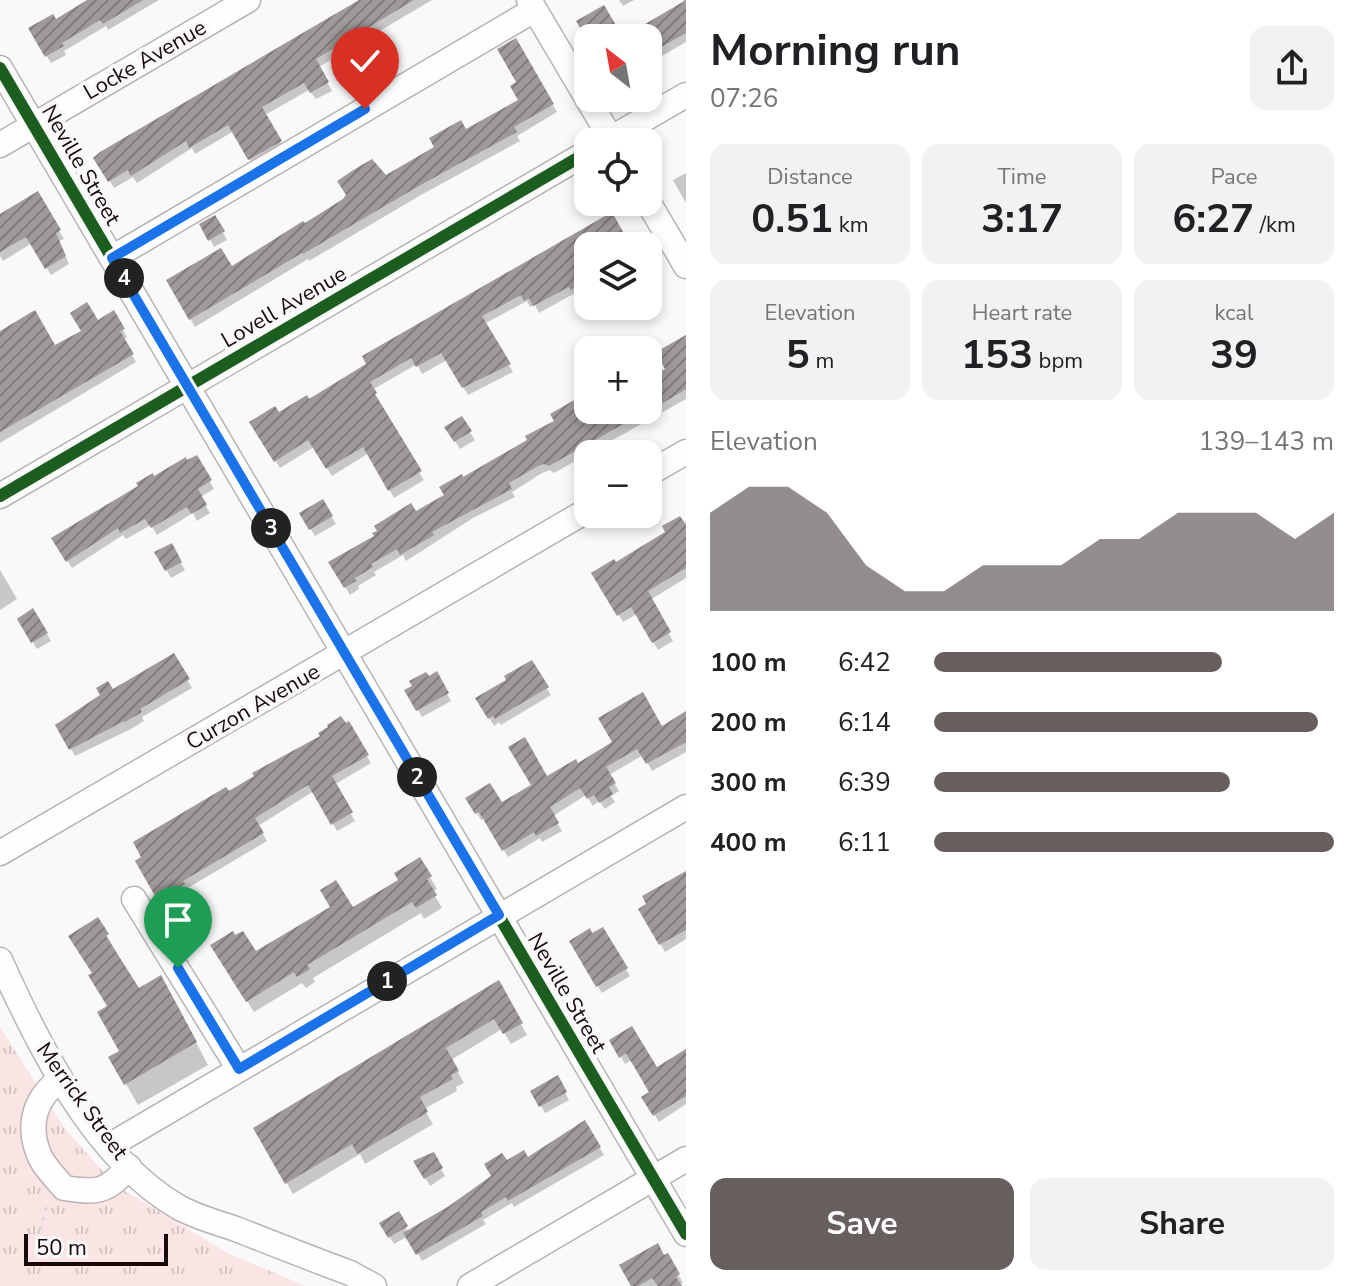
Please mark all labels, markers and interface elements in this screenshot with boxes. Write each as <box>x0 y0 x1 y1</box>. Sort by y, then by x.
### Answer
street label: Locke Avenue <box>78 13 212 107</box>
text: Morning run <box>710 21 960 81</box>
north arrow <box>574 24 662 112</box>
map controls <box>574 24 662 528</box>
button: share <box>1250 26 1334 110</box>
pin <box>331 27 399 109</box>
icon: check <box>343 39 387 83</box>
text: 07:26 <box>710 81 778 116</box>
street label: Neville Street <box>34 99 128 231</box>
button: locate <box>574 128 662 216</box>
text: Distance <box>767 162 853 192</box>
text: Time <box>998 162 1046 192</box>
text: Pace <box>1211 162 1257 192</box>
text: 0.51 <box>751 192 833 246</box>
text: 3:17 <box>981 192 1063 246</box>
text: 6:27 <box>1172 192 1254 246</box>
text: km <box>833 210 869 240</box>
text: /km <box>1254 210 1296 240</box>
button: layers <box>574 232 662 320</box>
pin: 4 <box>104 258 144 298</box>
street label: Lovell Avenue <box>216 259 352 355</box>
text: 4 <box>117 263 131 293</box>
text: Elevation <box>764 298 856 328</box>
text: Heart rate <box>972 298 1072 328</box>
text: kcal <box>1215 298 1254 328</box>
text: 5 <box>786 328 810 382</box>
text: 153 <box>961 328 1033 382</box>
text: 39 <box>1210 328 1258 382</box>
button: + <box>574 336 662 424</box>
text: m <box>810 346 834 376</box>
text: bpm <box>1033 346 1083 376</box>
text: Elevation <box>710 424 818 459</box>
text: 139–143 m <box>1198 424 1334 459</box>
button: − <box>574 440 662 528</box>
pin: 3 <box>251 508 291 548</box>
text: 3 <box>264 513 278 543</box>
text: 100 m <box>710 645 787 680</box>
text: 6:42 <box>838 645 891 680</box>
street label: Curzon Avenue <box>181 656 325 758</box>
text: 200 m <box>710 705 787 740</box>
text: 6:14 <box>838 705 891 740</box>
pin: 2 <box>397 757 437 797</box>
text: 2 <box>410 762 424 792</box>
text: 300 m <box>710 765 787 800</box>
text: 6:39 <box>838 765 891 800</box>
text: 400 m <box>710 825 787 860</box>
text: 6:11 <box>838 825 891 860</box>
pin <box>144 886 212 968</box>
icon: arrive <box>156 898 200 942</box>
street label: Neville Street <box>520 927 614 1059</box>
pin: 1 <box>367 961 407 1001</box>
text: 1 <box>380 966 394 996</box>
street label: Merrick Street <box>29 1036 135 1166</box>
button: Save <box>710 1178 1014 1270</box>
button: Share <box>1030 1178 1334 1270</box>
scale bar <box>24 1230 168 1266</box>
text: 50 m <box>36 1233 87 1263</box>

